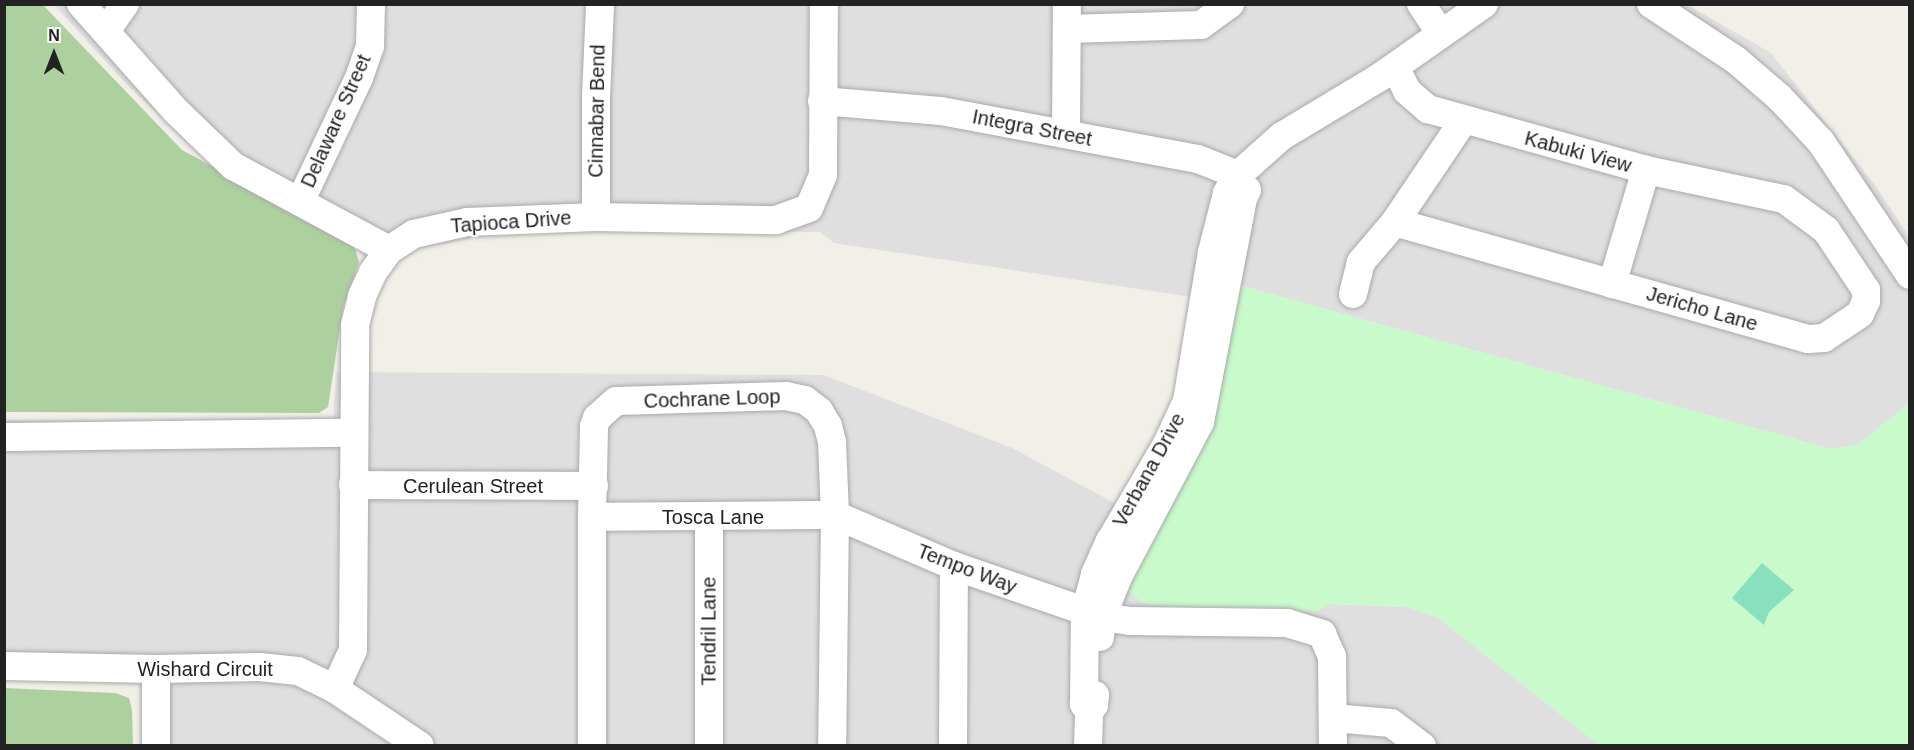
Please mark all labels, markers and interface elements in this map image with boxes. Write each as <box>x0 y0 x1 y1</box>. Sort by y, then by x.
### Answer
north arrow <box>24 24 84 84</box>
text: N <box>48 27 60 44</box>
street label: Cinnabar Bend <box>584 44 610 178</box>
street label: Delaware Street <box>296 51 376 191</box>
street label: Integra Street <box>970 105 1094 151</box>
street label: Kabuki View <box>1522 126 1634 178</box>
street label: Tapioca Drive <box>450 206 572 238</box>
street label: Jericho Lane <box>1644 282 1760 336</box>
street label: Cochrane Loop <box>643 385 781 413</box>
street label: Verbana Drive <box>1108 409 1190 531</box>
street label: Cerulean Street <box>403 474 543 498</box>
street label: Tosca Lane <box>662 505 764 529</box>
street label: Tempo Way <box>914 539 1020 599</box>
street label: Tendril Lane <box>697 577 721 685</box>
street label: Wishard Circuit <box>137 657 273 681</box>

